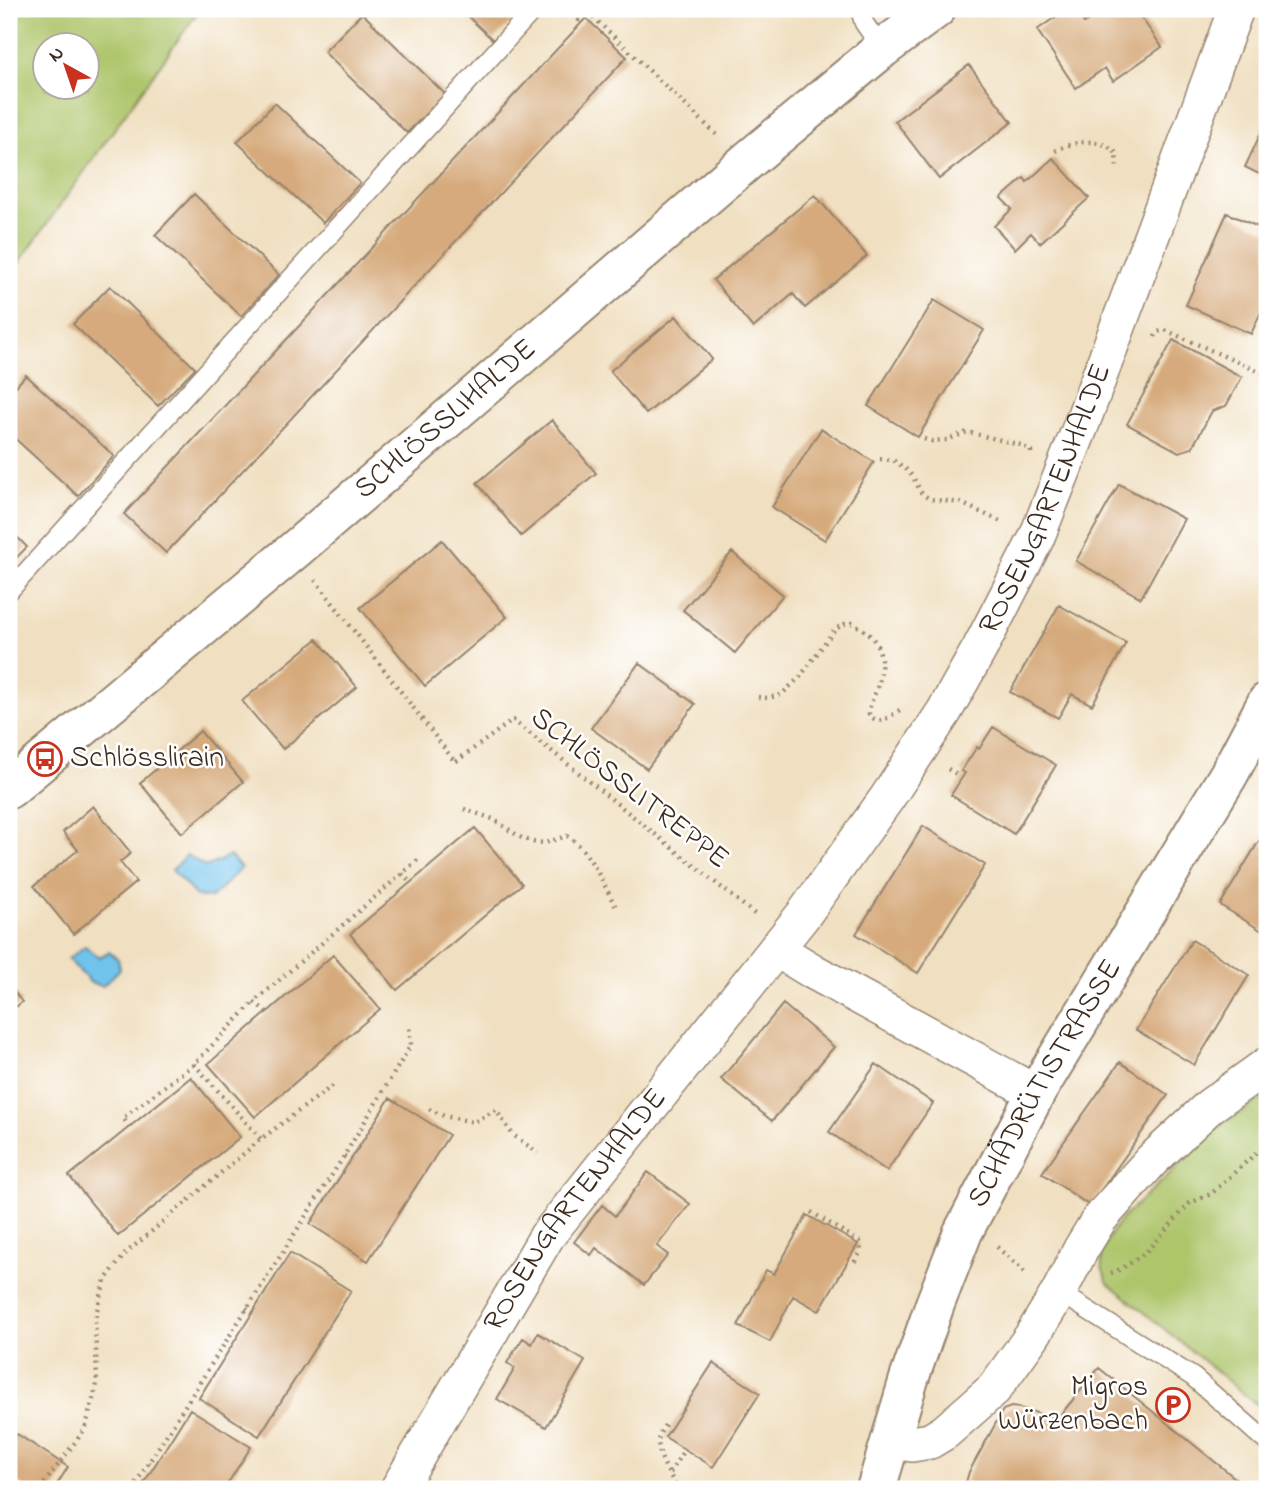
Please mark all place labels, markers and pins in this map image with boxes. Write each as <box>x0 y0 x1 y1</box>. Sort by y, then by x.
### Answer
place label: Schlösslirain <box>70 737 224 781</box>
bus stop icon: Schlösslirain <box>26 740 64 778</box>
place label: Migros Würzenbach <box>998 1366 1148 1444</box>
parking icon: Migros Würzenbach <box>1154 1386 1192 1424</box>

